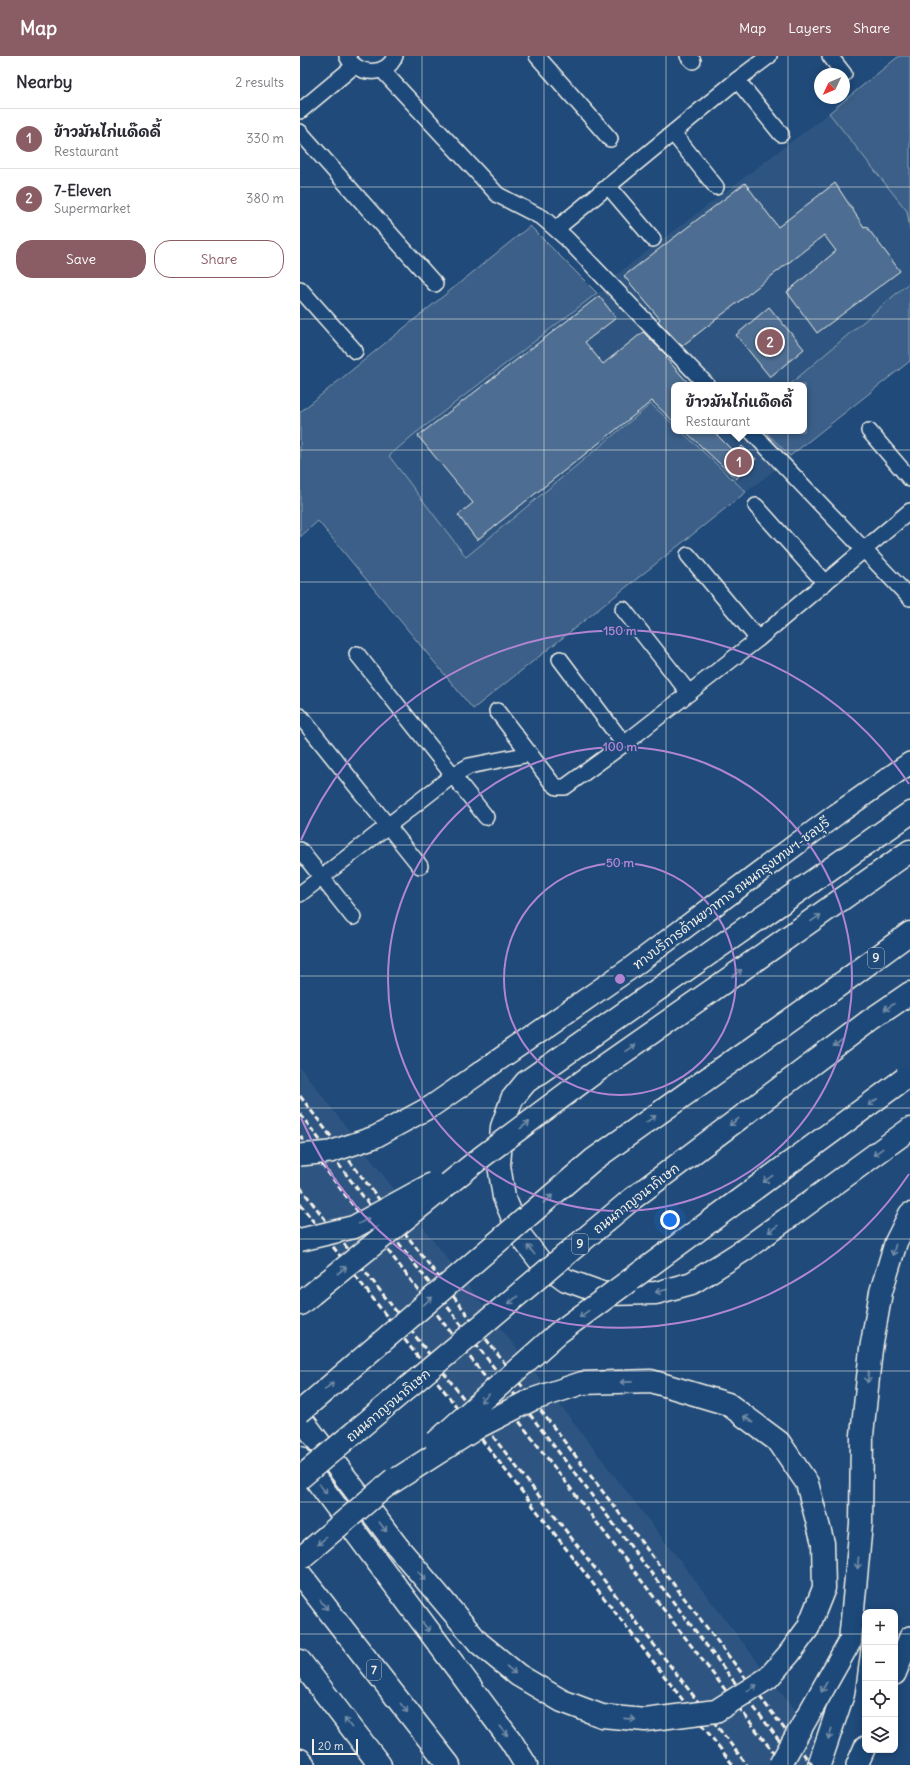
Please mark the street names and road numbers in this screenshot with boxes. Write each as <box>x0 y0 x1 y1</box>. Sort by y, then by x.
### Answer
street label: ทางบริการด้านขวาทาง ถนนกรุงเทพฯ-ชลบุรี <box>629 813 834 974</box>
road number: 9 <box>868 948 884 968</box>
street label: ถนนกาญจนาภิเษก <box>590 1159 683 1237</box>
road number: 9 <box>572 1234 588 1254</box>
street label: ถนนกาญจนาภิเษก <box>343 1365 434 1446</box>
road number: 7 <box>367 1660 381 1680</box>

